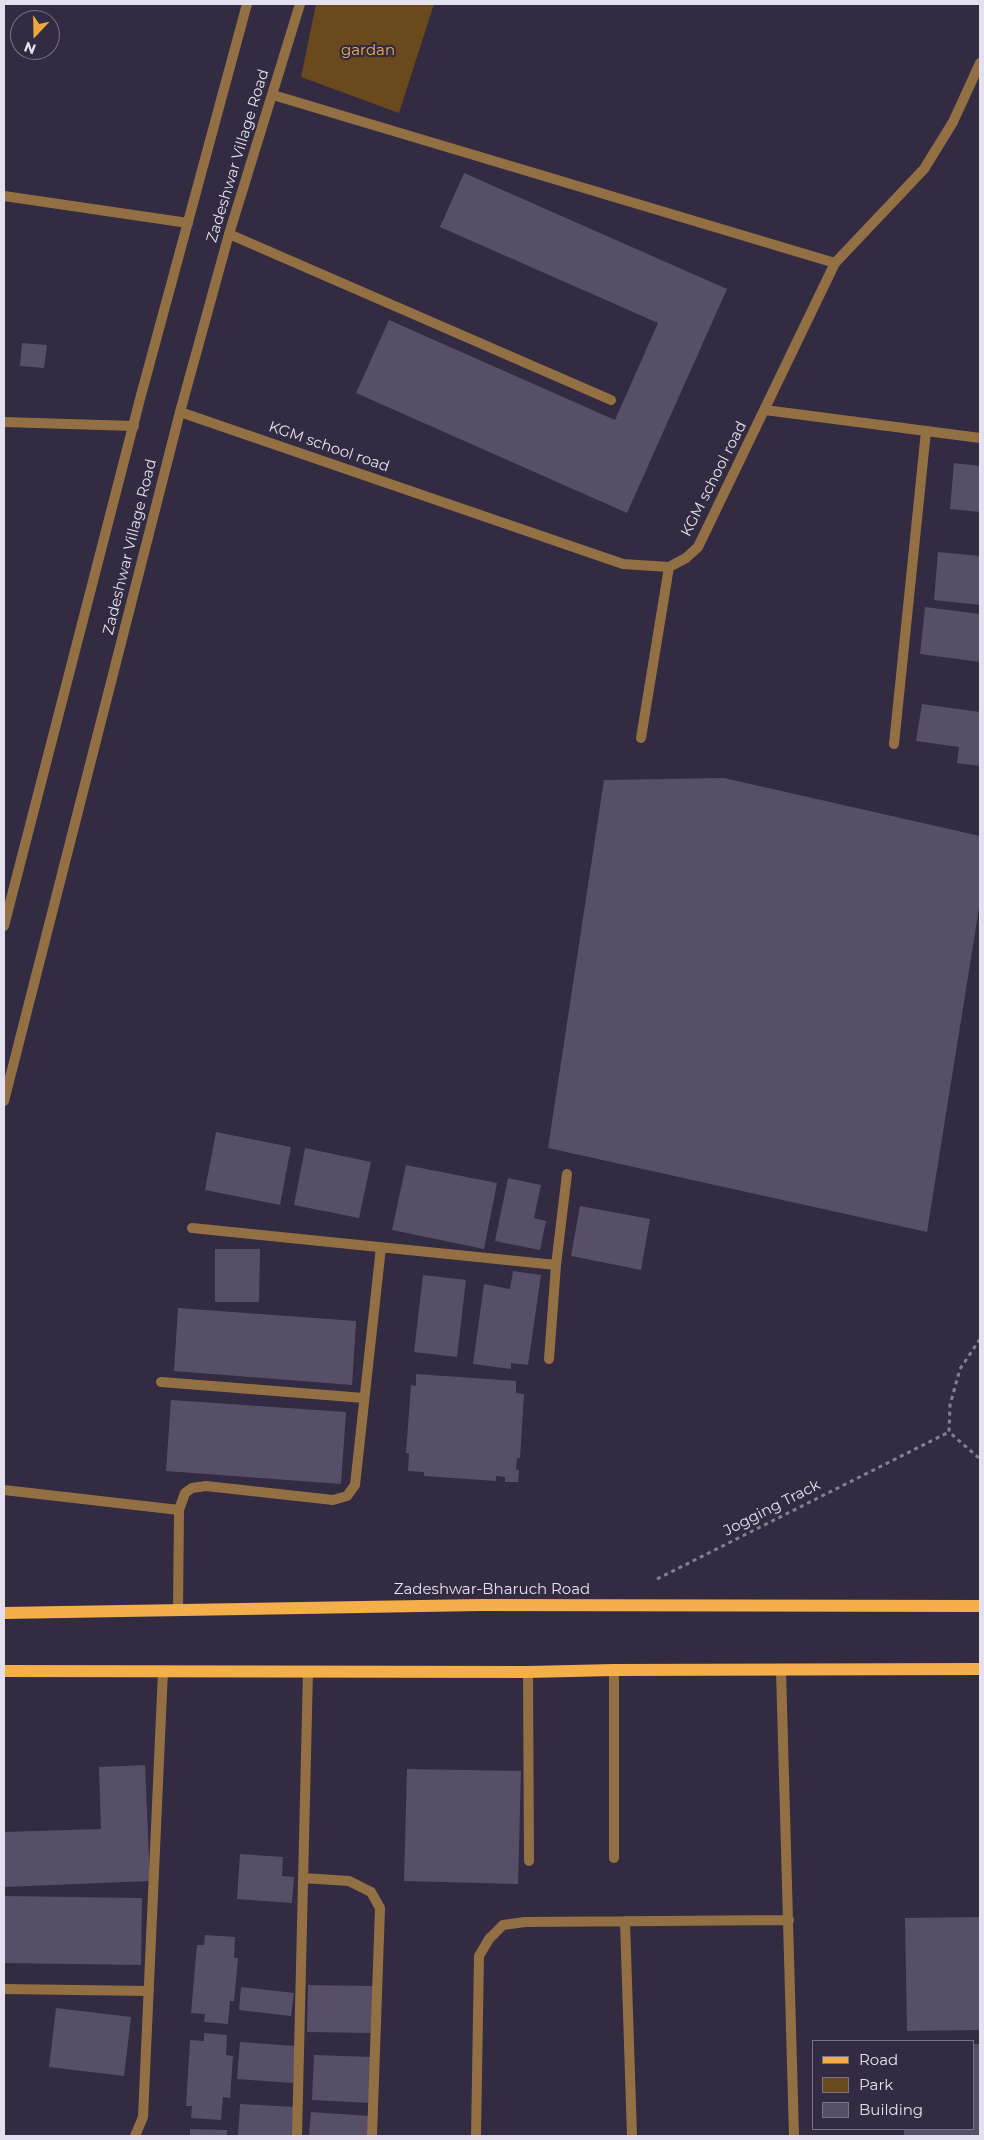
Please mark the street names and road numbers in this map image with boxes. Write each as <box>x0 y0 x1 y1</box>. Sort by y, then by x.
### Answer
street label: Zadeshwar Village Road <box>203 67 273 245</box>
street label: KGM school road <box>266 418 392 476</box>
street label: KGM school road <box>677 418 751 540</box>
street label: Zadeshwar Village Road <box>99 457 161 637</box>
street label: Jogging Track <box>721 1476 823 1540</box>
street label: Zadeshwar-Bharuch Road <box>394 1581 590 1599</box>

